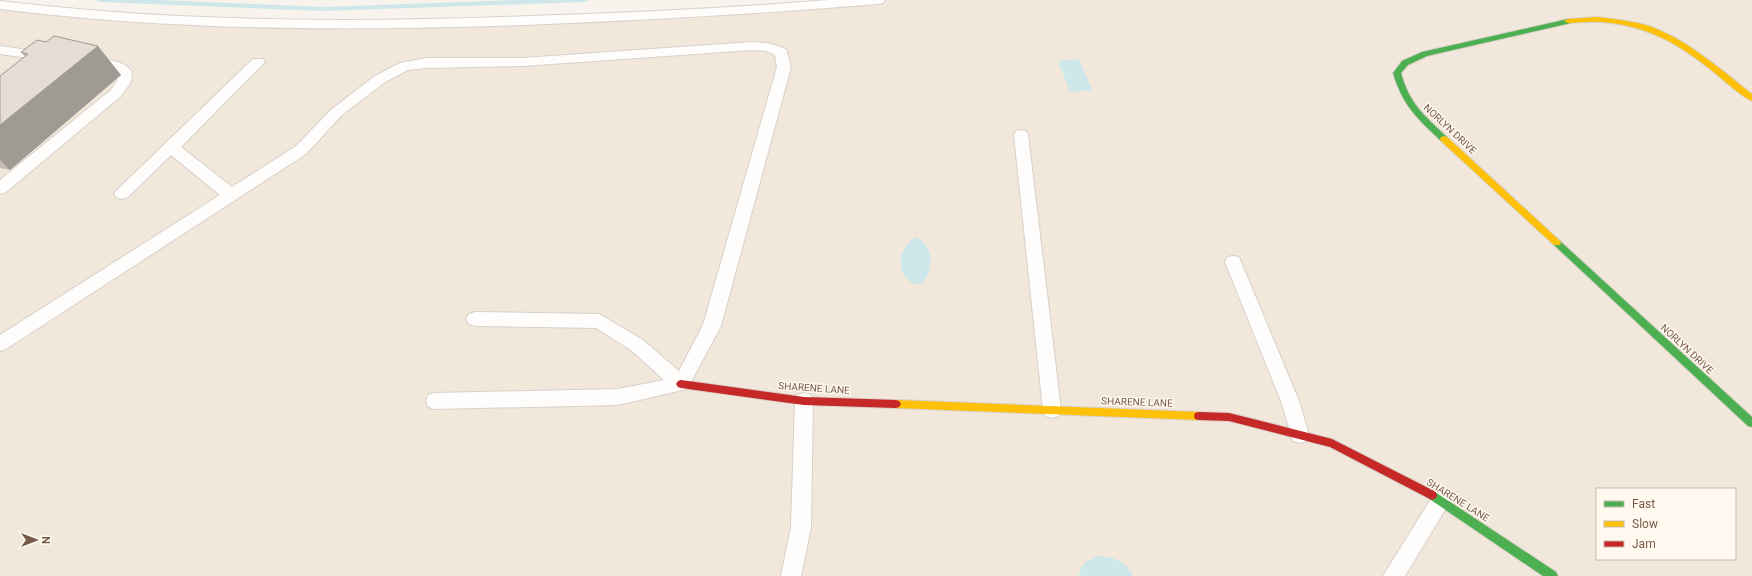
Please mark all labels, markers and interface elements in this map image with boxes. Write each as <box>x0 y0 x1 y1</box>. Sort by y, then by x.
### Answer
street label: NORLYN DRIVE <box>1422 102 1479 156</box>
street label: NORLYN DRIVE <box>1659 322 1716 376</box>
street label: SHARENE LANE <box>778 380 850 396</box>
street label: SHARENE LANE <box>1101 395 1173 409</box>
street label: SHARENE LANE <box>1425 476 1492 524</box>
legend <box>1596 488 1736 560</box>
text: Fast <box>1632 497 1655 511</box>
text: Slow <box>1632 517 1658 531</box>
north arrow <box>16 520 56 560</box>
text: N <box>39 536 52 544</box>
text: Jam <box>1632 537 1656 551</box>

